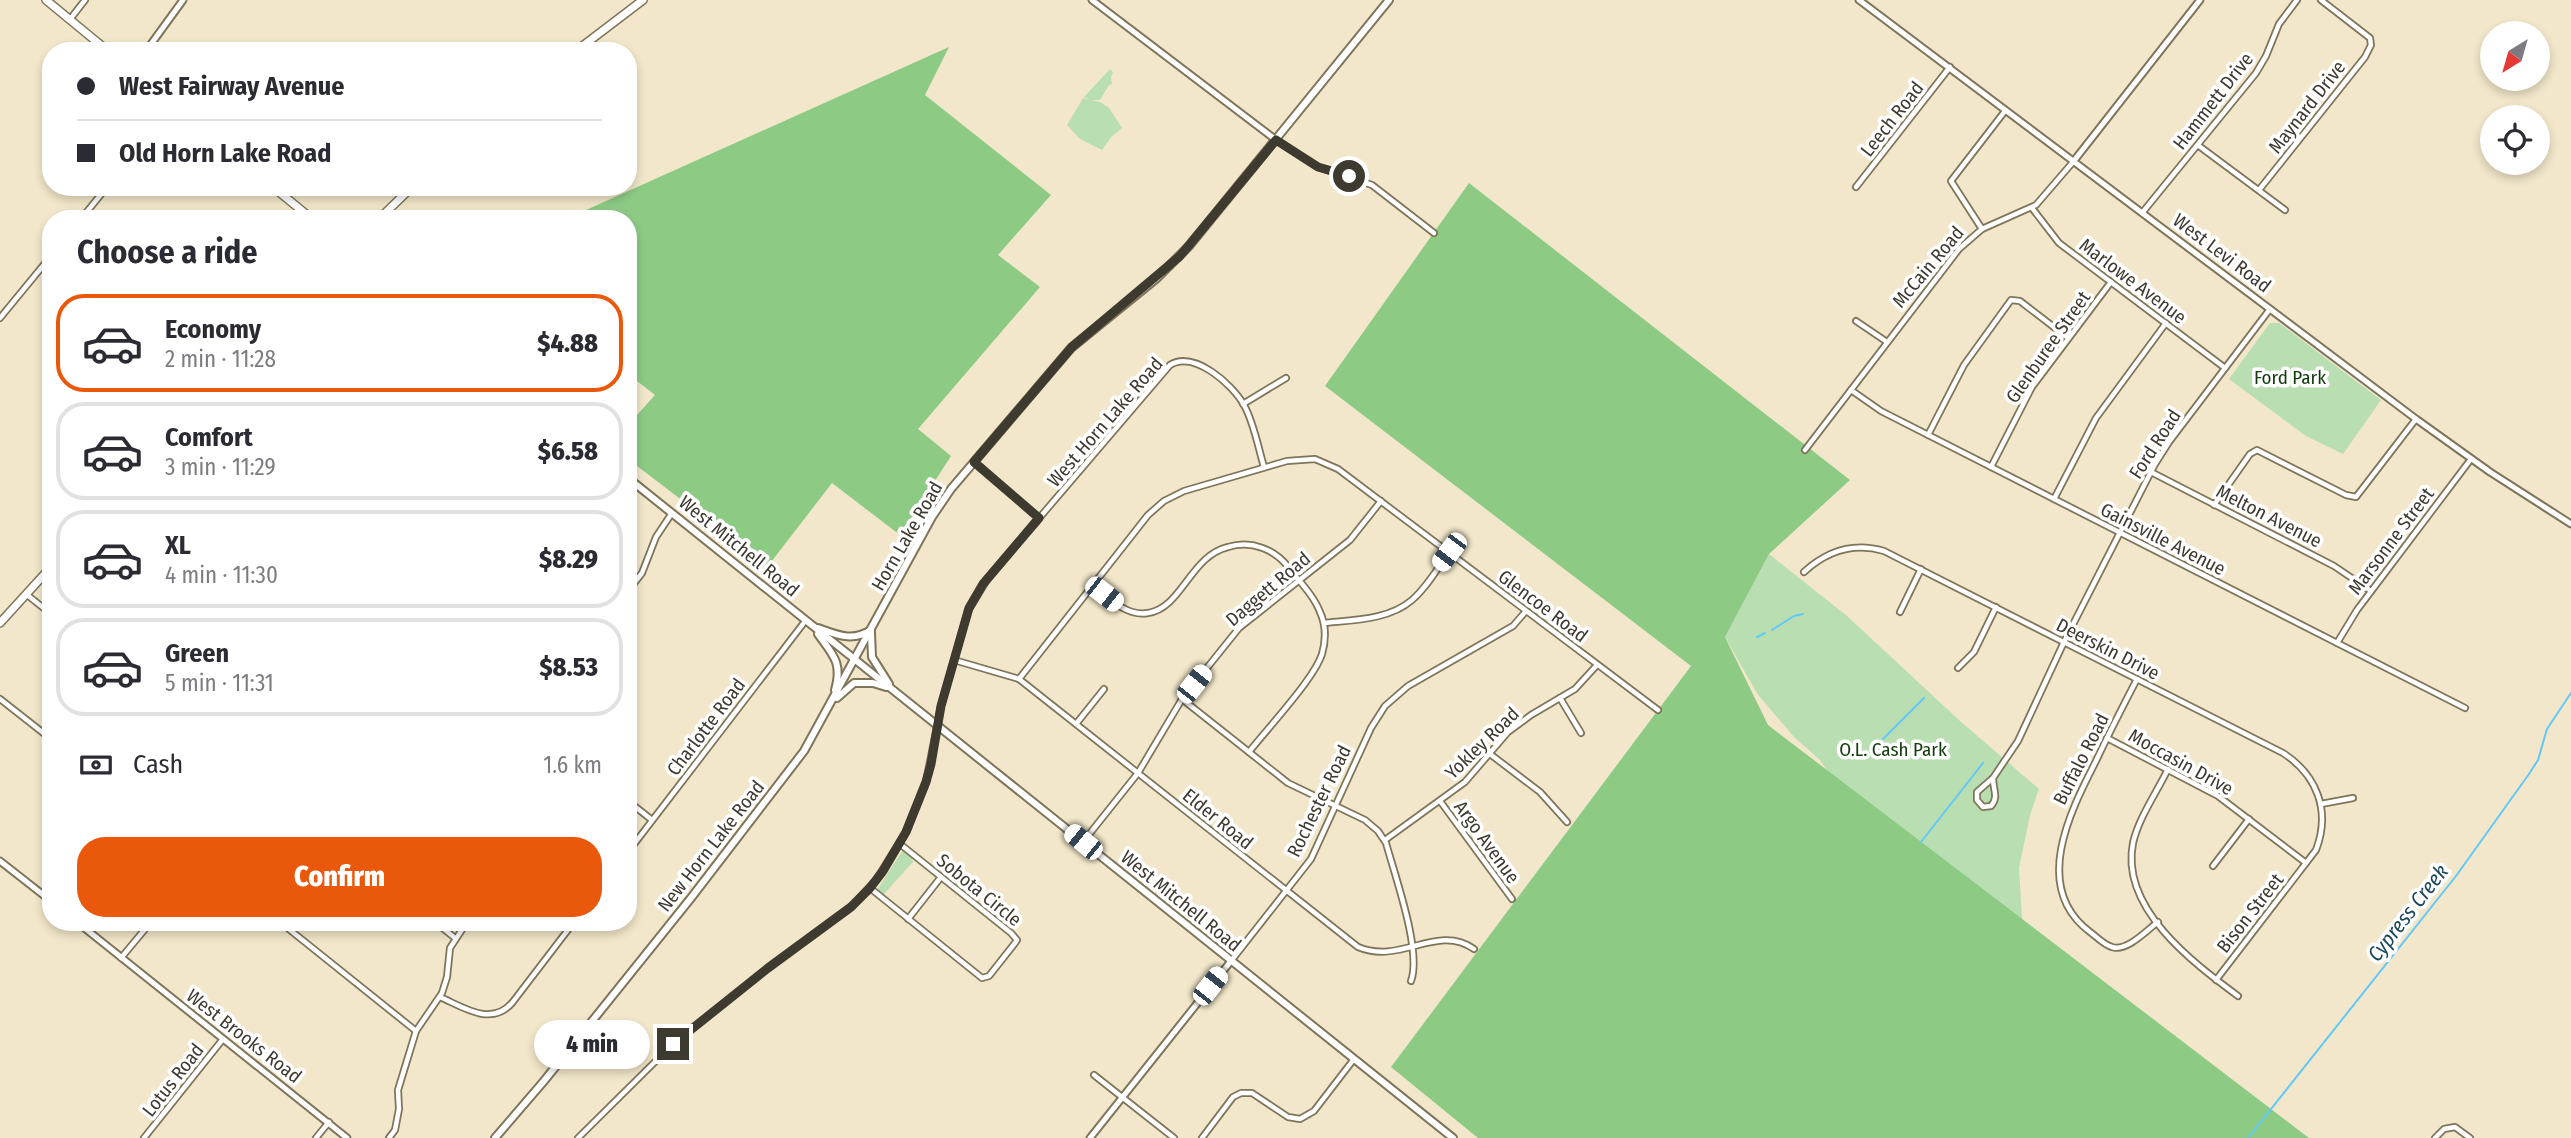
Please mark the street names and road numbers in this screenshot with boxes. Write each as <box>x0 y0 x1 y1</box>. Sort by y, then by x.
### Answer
street label: Hammett Drive <box>2168 48 2258 154</box>
street label: Maynard Drive <box>2264 56 2350 158</box>
street label: Leech Road <box>1856 77 1928 161</box>
street label: West Levi Road <box>2169 209 2275 297</box>
street label: McCain Road <box>1887 222 1969 312</box>
street label: Marlowe Avenue <box>2075 233 2191 329</box>
street label: Glenburee Street <box>2001 286 2096 407</box>
street label: West Horn Lake Road <box>1042 352 1168 492</box>
street label: Ford Road <box>2124 405 2186 483</box>
street label: Horn Lake Road <box>867 477 947 595</box>
street label: Melton Avenue <box>2212 480 2326 552</box>
street label: Marsonne Street <box>2343 482 2439 599</box>
street label: West Mitchell Road <box>674 491 804 601</box>
street label: Gainsville Avenue <box>2097 498 2229 580</box>
street label: Daggett Road <box>1221 547 1315 631</box>
street label: Glencoe Road <box>1494 565 1592 647</box>
street label: Deerskin Drive <box>2053 613 2163 685</box>
street label: Charlotte Road <box>662 674 750 780</box>
street label: Yokley Road <box>1440 702 1524 784</box>
street label: Buffalo Road <box>2048 709 2114 809</box>
street label: Moccasin Drive <box>2125 724 2237 800</box>
street label: Rochester Road <box>1282 741 1356 861</box>
street label: New Horn Lake Road <box>653 776 769 916</box>
street label: Elder Road <box>1178 784 1258 854</box>
street label: Argo Avenue <box>1449 796 1525 888</box>
street label: West Mitchell Road <box>1116 846 1246 956</box>
street label: Sobota Circle <box>932 849 1026 931</box>
street label: Bison Street <box>2212 868 2289 957</box>
street label: West Brooks Road <box>182 984 306 1088</box>
street label: Lotus Road <box>137 1039 209 1121</box>

